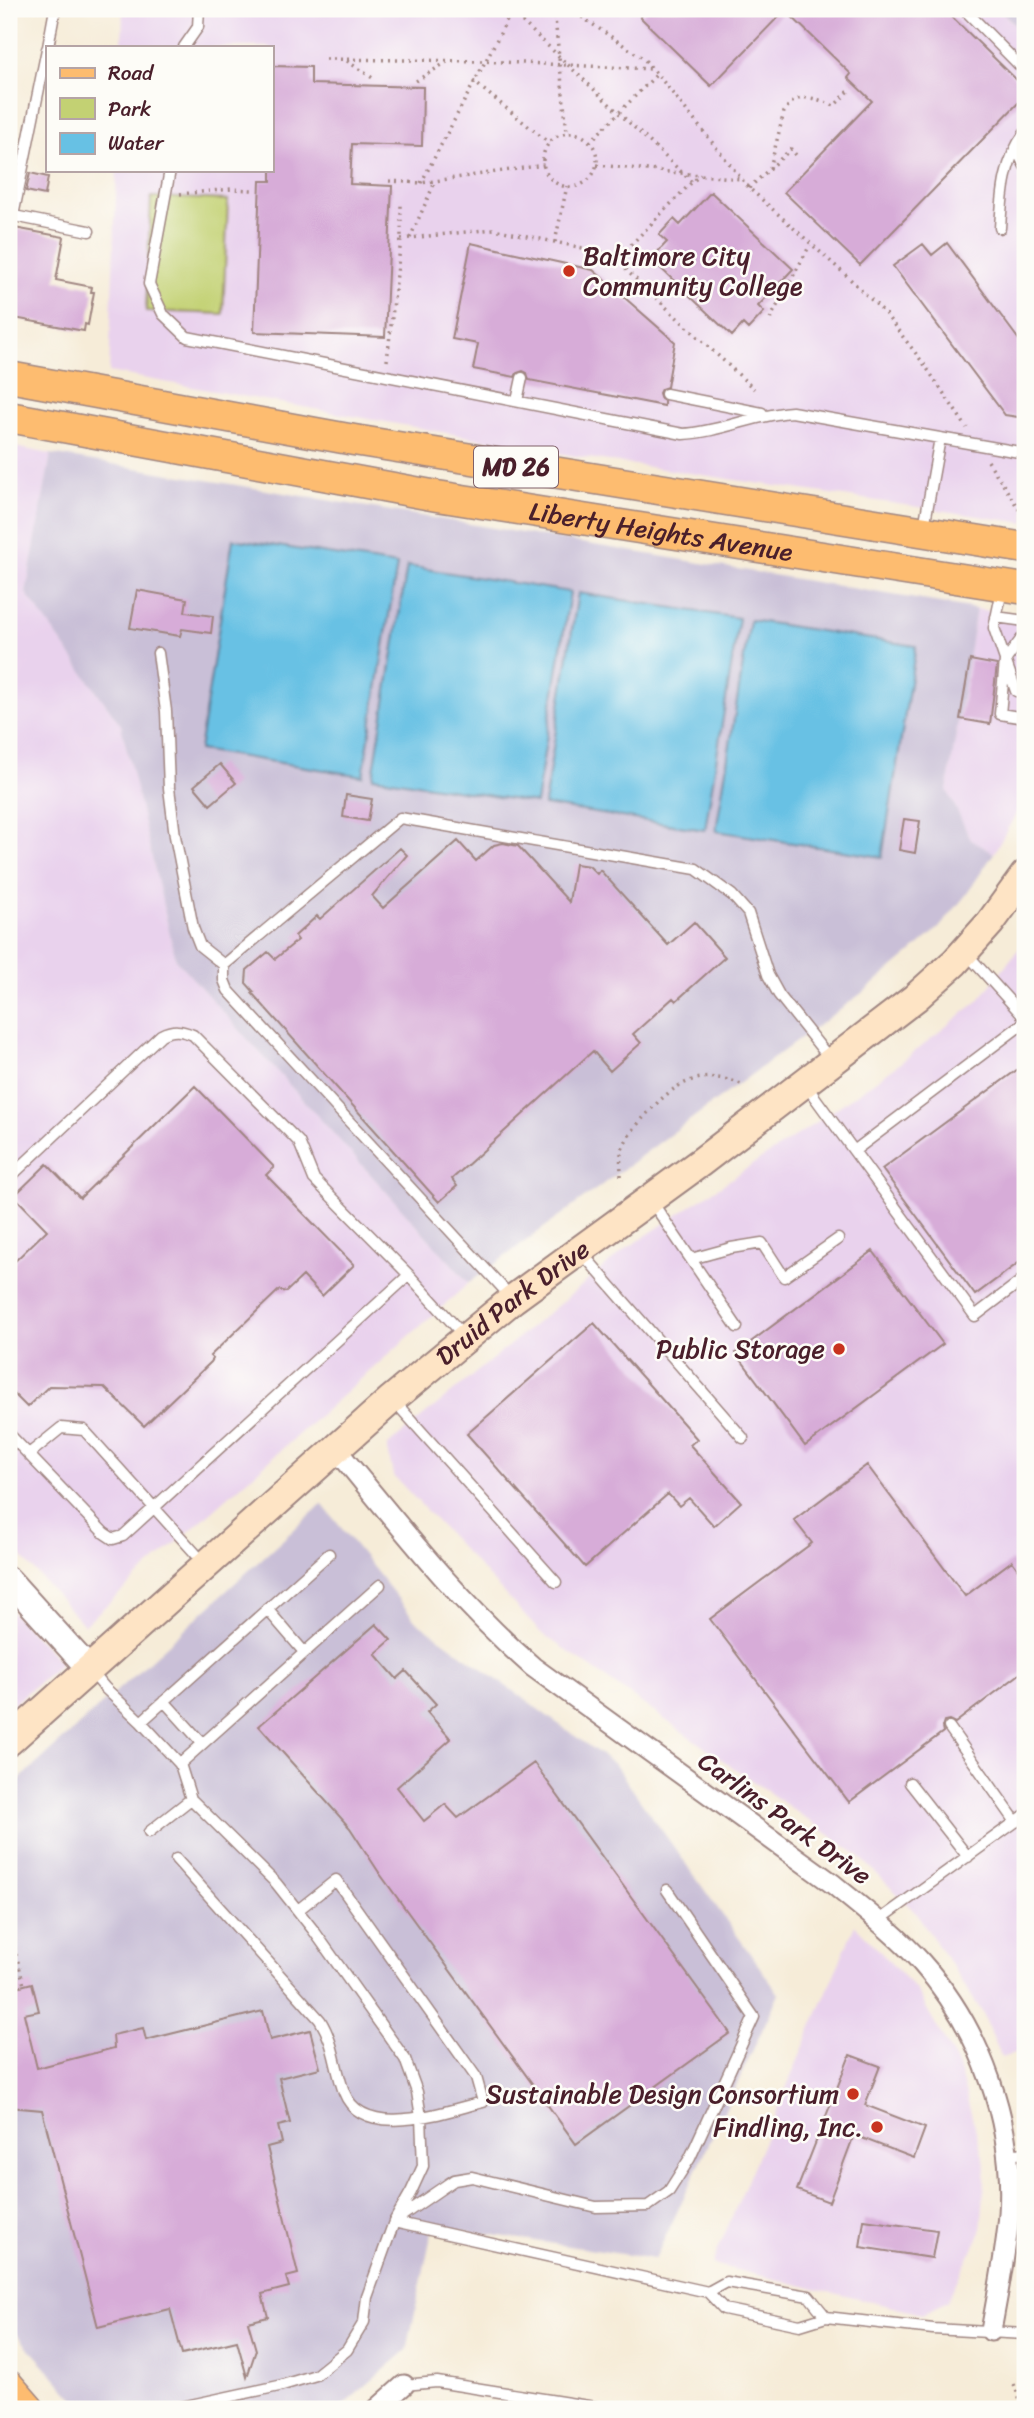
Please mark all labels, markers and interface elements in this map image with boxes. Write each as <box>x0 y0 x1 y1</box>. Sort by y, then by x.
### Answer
legend <box>46 46 273 172</box>
text: Road <box>108 54 155 92</box>
text: Park <box>108 90 151 128</box>
text: Water <box>108 124 165 162</box>
place label: Baltimore City Community College <box>583 233 803 309</box>
marker: Baltimore City Community College <box>561 263 577 279</box>
road number: MD 26 <box>474 446 558 488</box>
street label: Liberty Heights Avenue <box>526 488 797 575</box>
street label: Druid Park Drive <box>425 1227 600 1378</box>
place label: Public Storage <box>656 1326 825 1372</box>
marker: Public Storage <box>831 1341 847 1357</box>
street label: Carlins Park Drive <box>688 1739 882 1897</box>
place label: Sustainable Design Consortium <box>486 2071 839 2117</box>
marker: Sustainable Design Consortium <box>845 2086 861 2102</box>
place label: Findling, Inc. <box>713 2104 863 2150</box>
marker: Findling, Inc. <box>869 2119 885 2135</box>

